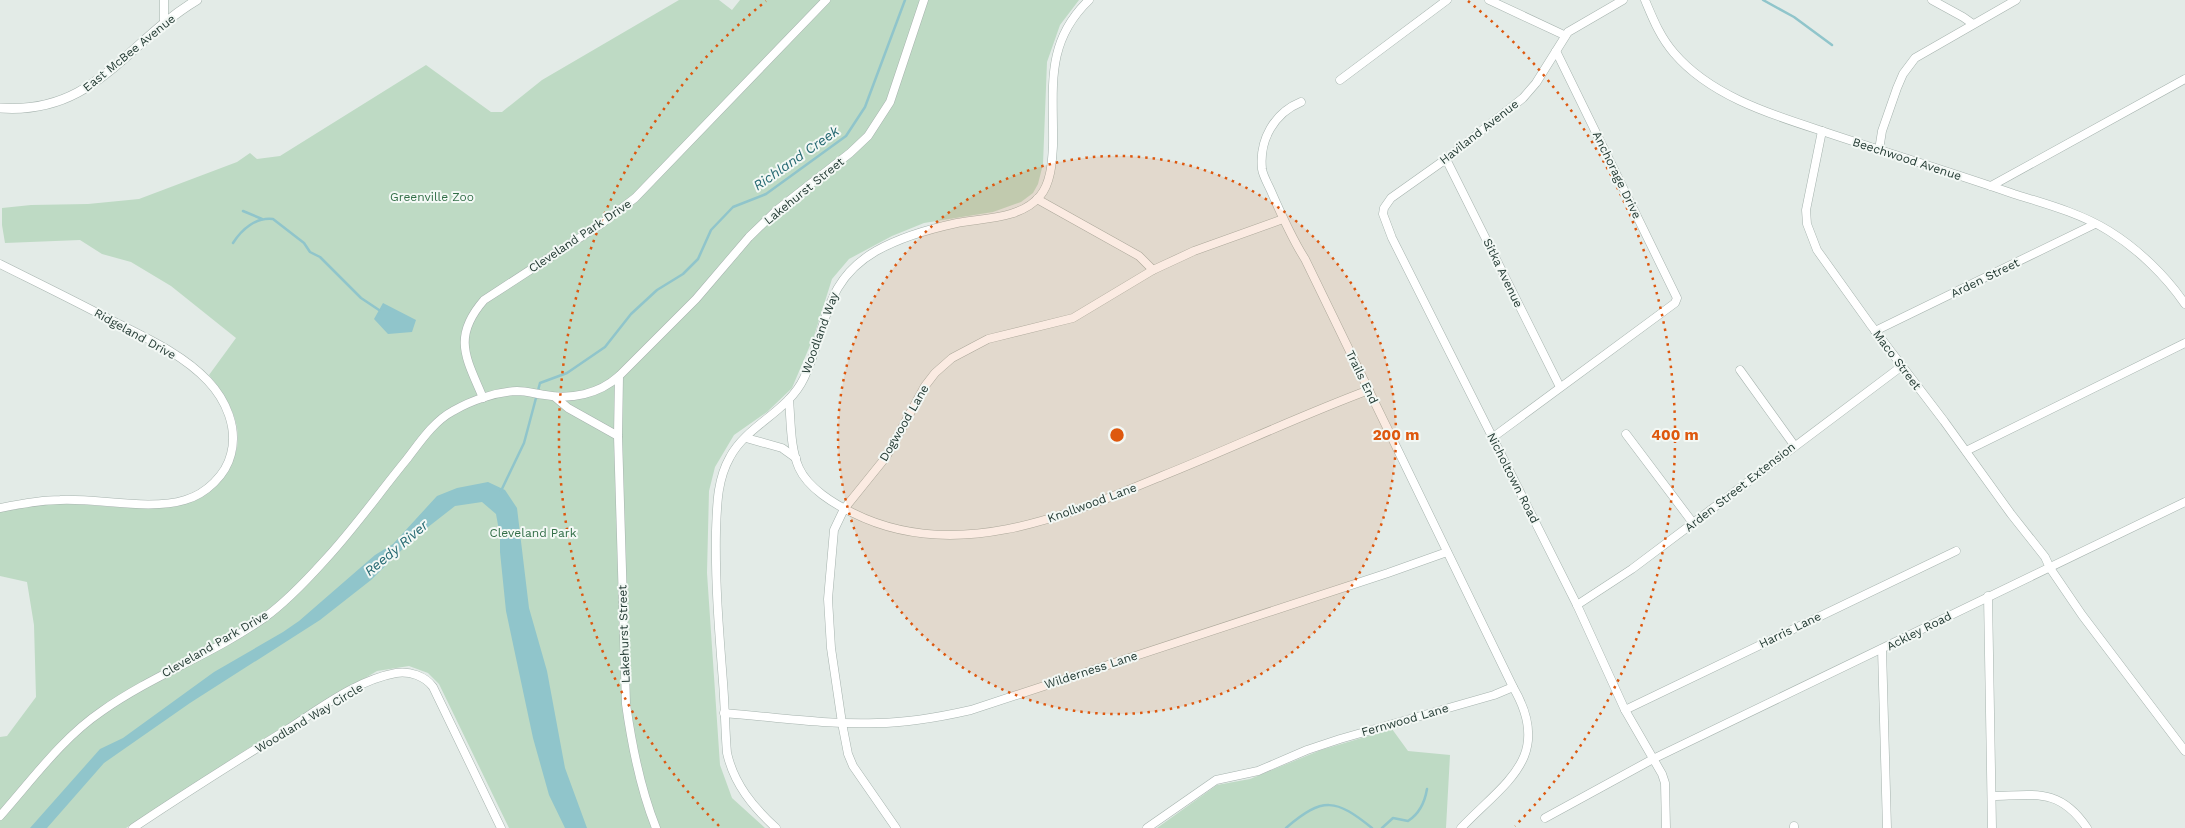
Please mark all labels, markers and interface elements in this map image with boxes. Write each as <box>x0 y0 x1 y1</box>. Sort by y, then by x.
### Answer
street label: East McBee Avenue <box>80 11 178 94</box>
street label: Haviland Avenue <box>1437 97 1521 167</box>
water label: Richland Creek <box>750 122 842 194</box>
street label: Anchorage Drive <box>1590 129 1644 221</box>
street label: Beechwood Avenue <box>1851 135 1963 183</box>
street label: Lakehurst Street <box>761 155 847 227</box>
park label: Greenville Zoo <box>390 190 474 204</box>
street label: Cleveland Park Drive <box>526 196 634 276</box>
street label: Sitka Avenue <box>1480 236 1526 310</box>
street label: Arden Street <box>1948 255 2022 301</box>
street label: Woodland Way <box>799 289 842 376</box>
street label: Ridgeland Drive <box>92 306 178 362</box>
street label: Maco Street <box>1870 327 1924 393</box>
street label: Trails End <box>1343 348 1381 406</box>
street label: Dogwood Lane <box>876 382 932 464</box>
centre of rings <box>1108 426 1126 444</box>
text: 200 m <box>1373 426 1419 444</box>
text: 400 m <box>1651 426 1699 444</box>
street label: Nicholtown Road <box>1484 430 1542 526</box>
street label: Arden Street Extension <box>1682 439 1798 535</box>
street label: Knollwood Lane <box>1046 480 1139 526</box>
water label: Reedy River <box>361 517 431 579</box>
park label: Cleveland Park <box>489 526 577 540</box>
street label: Lakehurst Street <box>615 585 633 683</box>
street label: Cleveland Park Drive <box>159 608 271 680</box>
street label: Harris Lane <box>1757 609 1823 651</box>
street label: Ackley Road <box>1884 609 1954 653</box>
street label: Wilderness Lane <box>1043 648 1139 692</box>
street label: Woodland Way Circle <box>253 680 365 756</box>
street label: Fernwood Lane <box>1360 701 1450 739</box>

